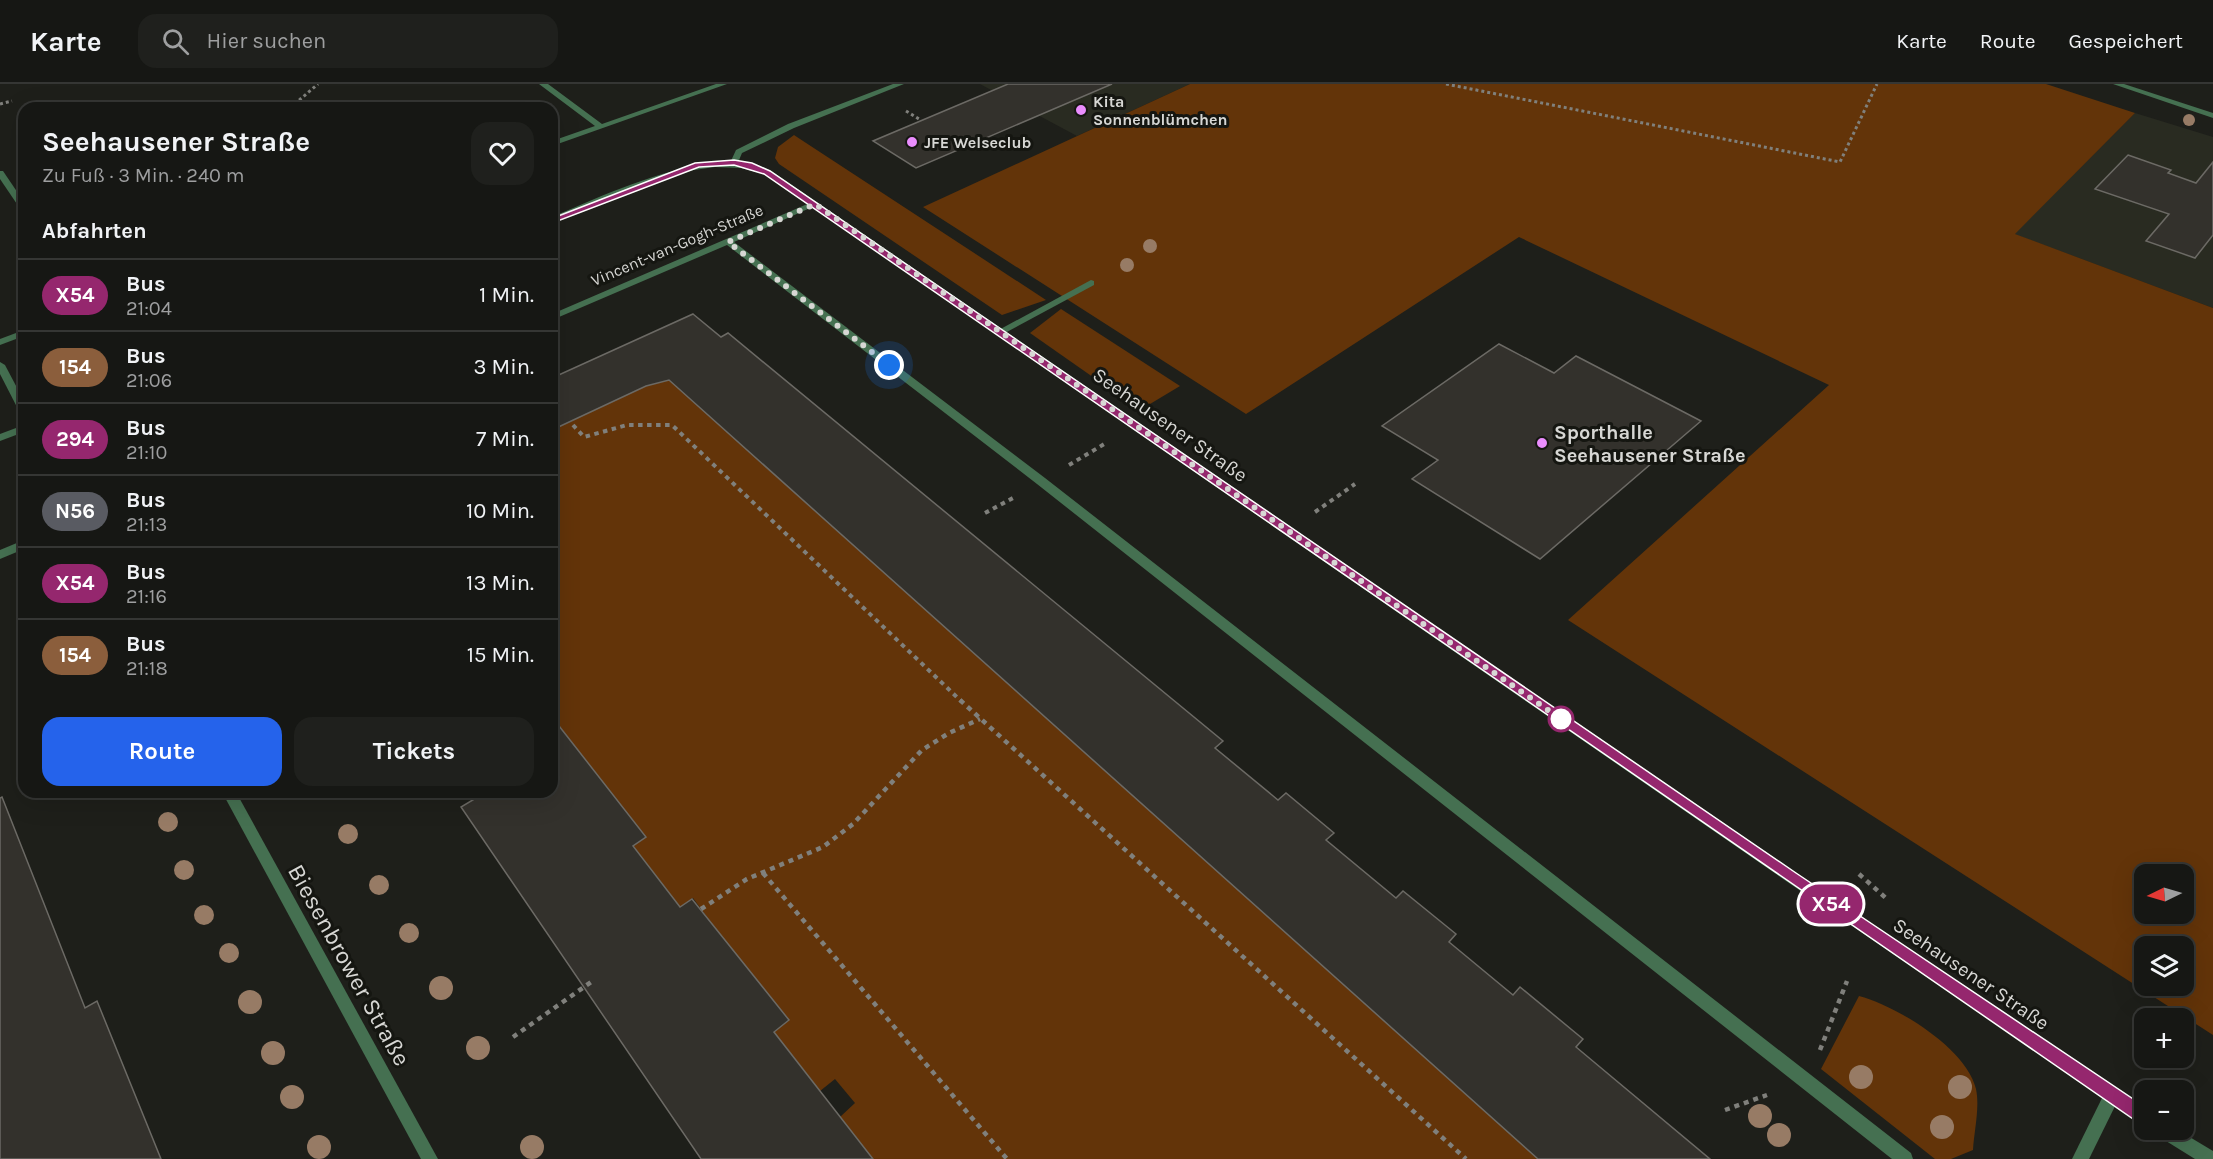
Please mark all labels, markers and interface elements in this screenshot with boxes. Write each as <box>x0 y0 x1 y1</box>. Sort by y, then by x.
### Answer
search box <box>138 14 558 68</box>
text: Karte <box>30 25 102 58</box>
icon: search <box>159 25 192 58</box>
text: Hier suchen <box>207 28 326 54</box>
text: Karte <box>1896 29 1947 53</box>
text: Route <box>1980 29 2036 53</box>
text: Gespeichert <box>2069 29 2183 53</box>
place label: Kita Sonnenblümchen <box>1093 92 1227 129</box>
marker: Kita Sonnenblümchen <box>1074 103 1088 117</box>
button: heart <box>471 122 534 185</box>
text: Seehausener Straße <box>42 125 310 158</box>
place label: JFE Welseclub <box>924 133 1031 152</box>
marker: JFE Welseclub <box>905 135 919 149</box>
text: Zu Fuß · 3 Min. · 240 m <box>42 164 244 187</box>
street label: Vincent-van-Gogh-Straße <box>588 200 766 290</box>
text: Abfahrten <box>42 218 147 244</box>
text: Bus <box>126 271 166 297</box>
text: 1 Min. <box>479 282 534 308</box>
text: X54 <box>55 283 95 307</box>
text: 21:04 <box>126 297 172 320</box>
text: Bus <box>126 343 166 369</box>
your location <box>874 350 904 380</box>
text: 3 Min. <box>473 354 534 380</box>
text: 154 <box>59 355 91 379</box>
street label: Seehausener Straße <box>1088 363 1252 487</box>
text: 21:06 <box>126 369 172 392</box>
text: Bus <box>126 415 166 441</box>
place label: Sporthalle Seehausener Straße <box>1554 421 1746 467</box>
text: 7 Min. <box>476 426 534 452</box>
text: 294 <box>56 427 94 451</box>
marker: Sporthalle Seehausener Straße <box>1535 436 1549 450</box>
text: 21:10 <box>126 441 167 464</box>
text: Bus <box>126 487 166 513</box>
text: 10 Min. <box>466 498 534 524</box>
text: N56 <box>55 499 95 523</box>
text: 21:13 <box>126 513 167 536</box>
text: Bus <box>126 559 166 585</box>
text: 13 Min. <box>466 570 534 596</box>
text: X54 <box>55 571 95 595</box>
text: 21:16 <box>126 585 167 608</box>
text: Bus <box>126 631 166 657</box>
text: 15 Min. <box>467 642 534 668</box>
text: 154 <box>59 643 91 667</box>
text: 21:18 <box>126 657 168 680</box>
unlabelled marker <box>1548 706 1574 732</box>
button: Route <box>42 717 282 786</box>
button: Tickets <box>294 717 534 786</box>
street label: Biesenbrower Straße <box>282 859 416 1071</box>
north arrow <box>2134 864 2194 924</box>
map controls <box>2134 864 2194 1140</box>
line badge: X54 <box>1796 884 1866 924</box>
text: X54 <box>1811 892 1851 916</box>
street label: Seehausener Straße <box>1889 913 2053 1035</box>
button: layers <box>2134 936 2194 996</box>
button: + <box>2134 1008 2194 1068</box>
button: − <box>2134 1080 2194 1140</box>

